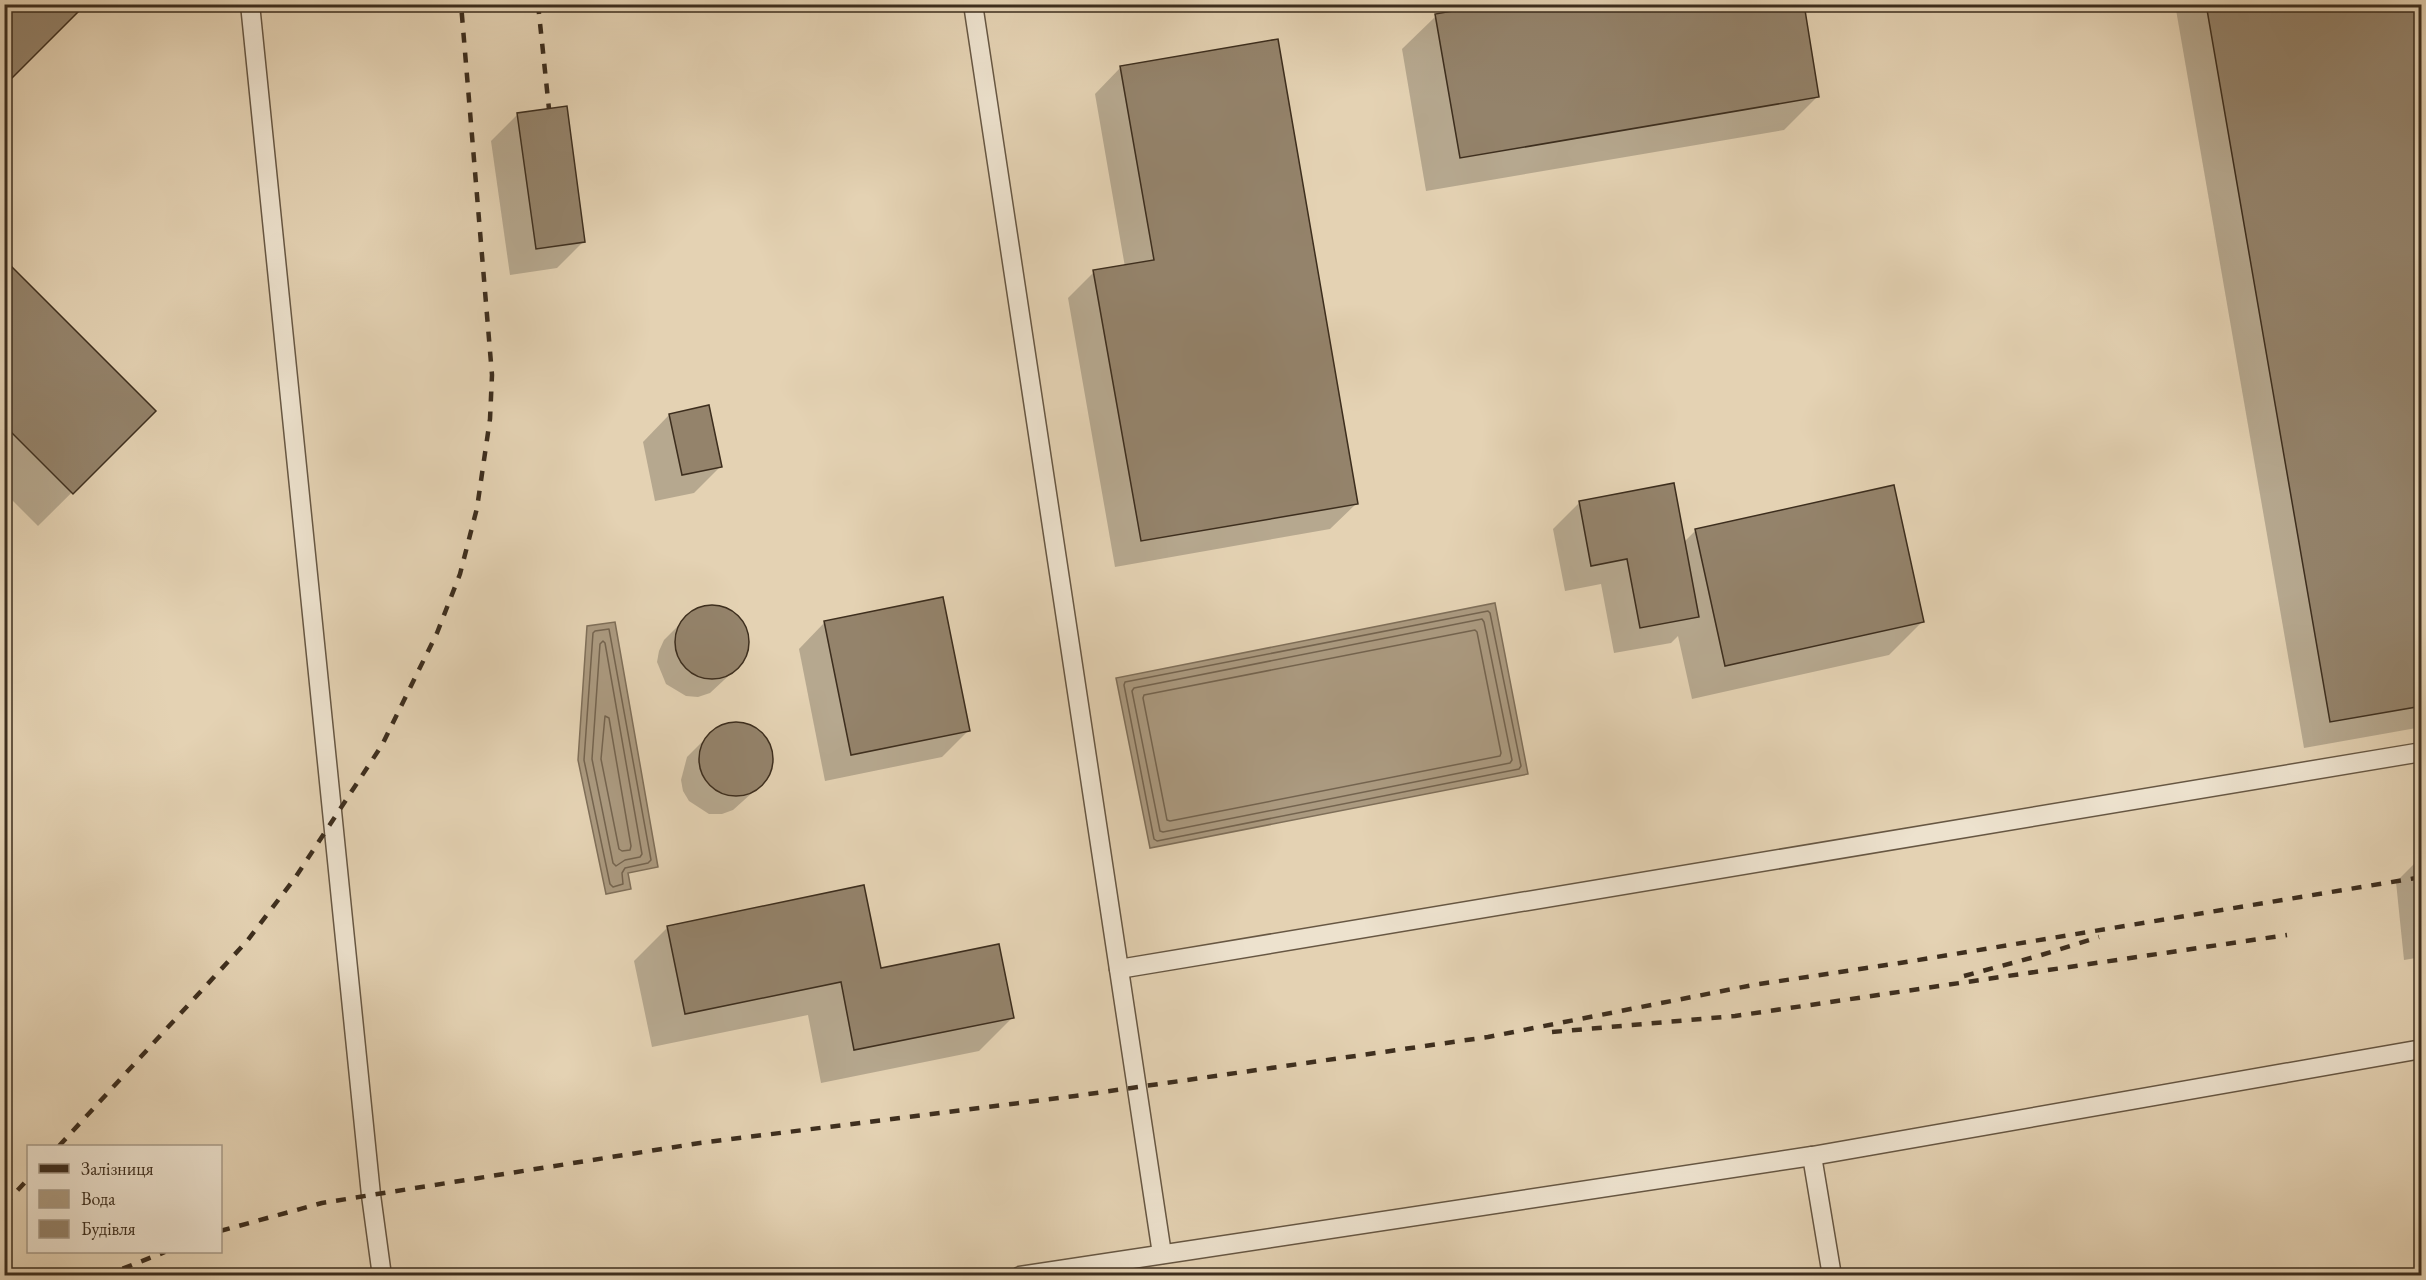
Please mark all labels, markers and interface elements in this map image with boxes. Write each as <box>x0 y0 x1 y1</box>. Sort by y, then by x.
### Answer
legend <box>27 1145 222 1253</box>
text: Залізниця <box>81 1157 154 1180</box>
text: Вода <box>81 1187 116 1210</box>
text: Будівля <box>81 1217 136 1240</box>

